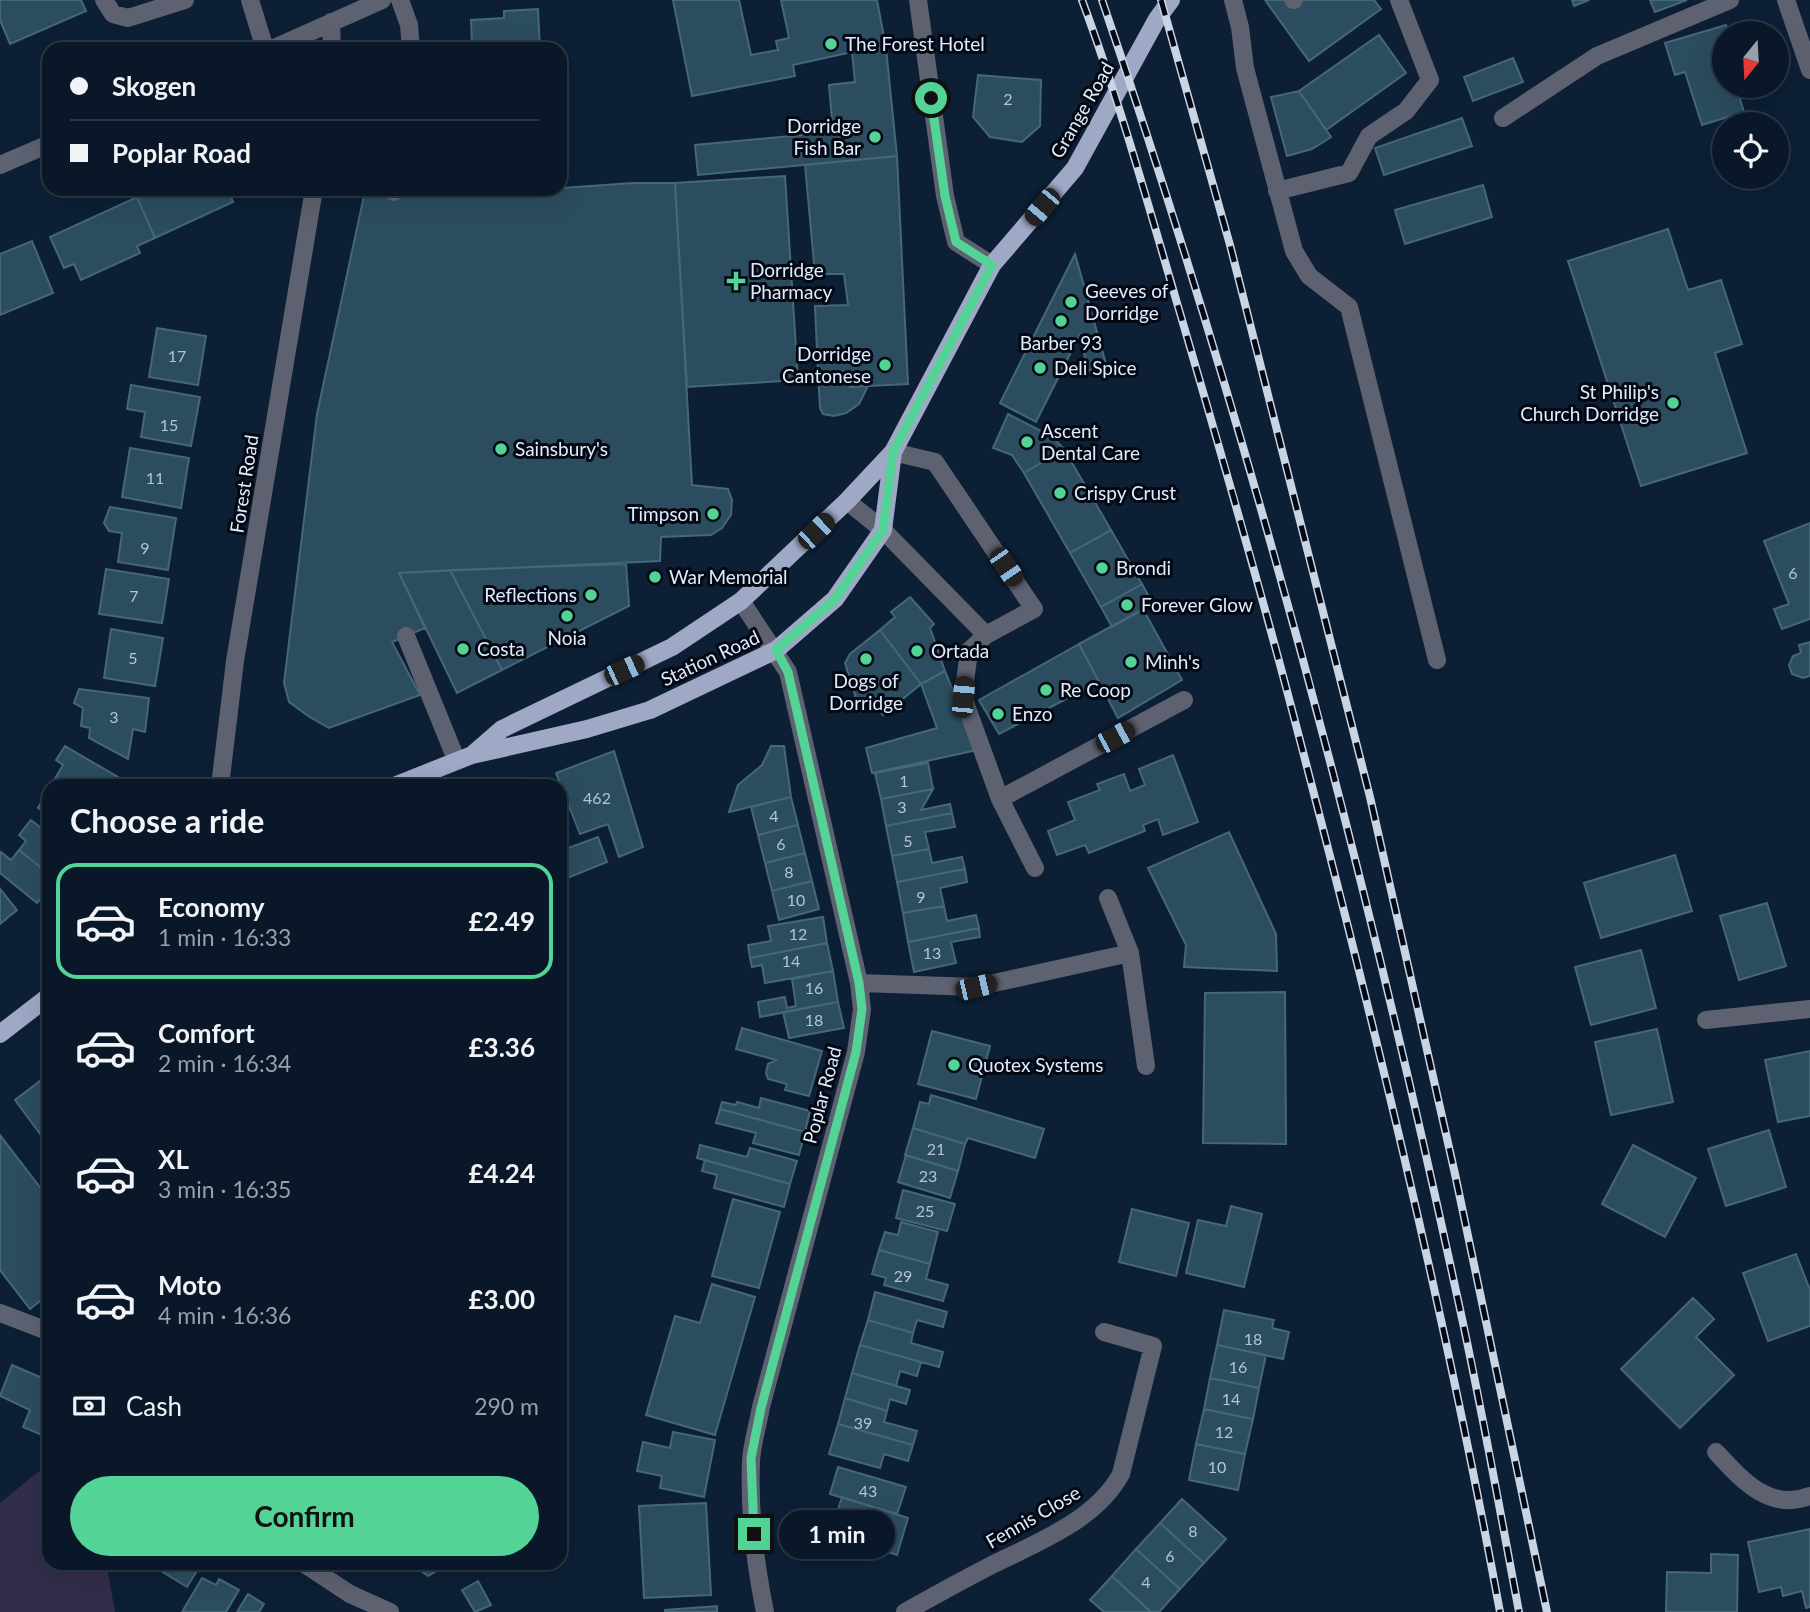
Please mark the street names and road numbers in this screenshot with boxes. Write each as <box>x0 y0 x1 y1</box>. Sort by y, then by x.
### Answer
street label: Grange Road <box>1045 58 1118 162</box>
street label: Forest Road <box>224 433 263 535</box>
street label: Station Road <box>657 625 763 690</box>
street label: Poplar Road <box>797 1044 846 1146</box>
street label: Fennis Close <box>982 1480 1084 1553</box>

